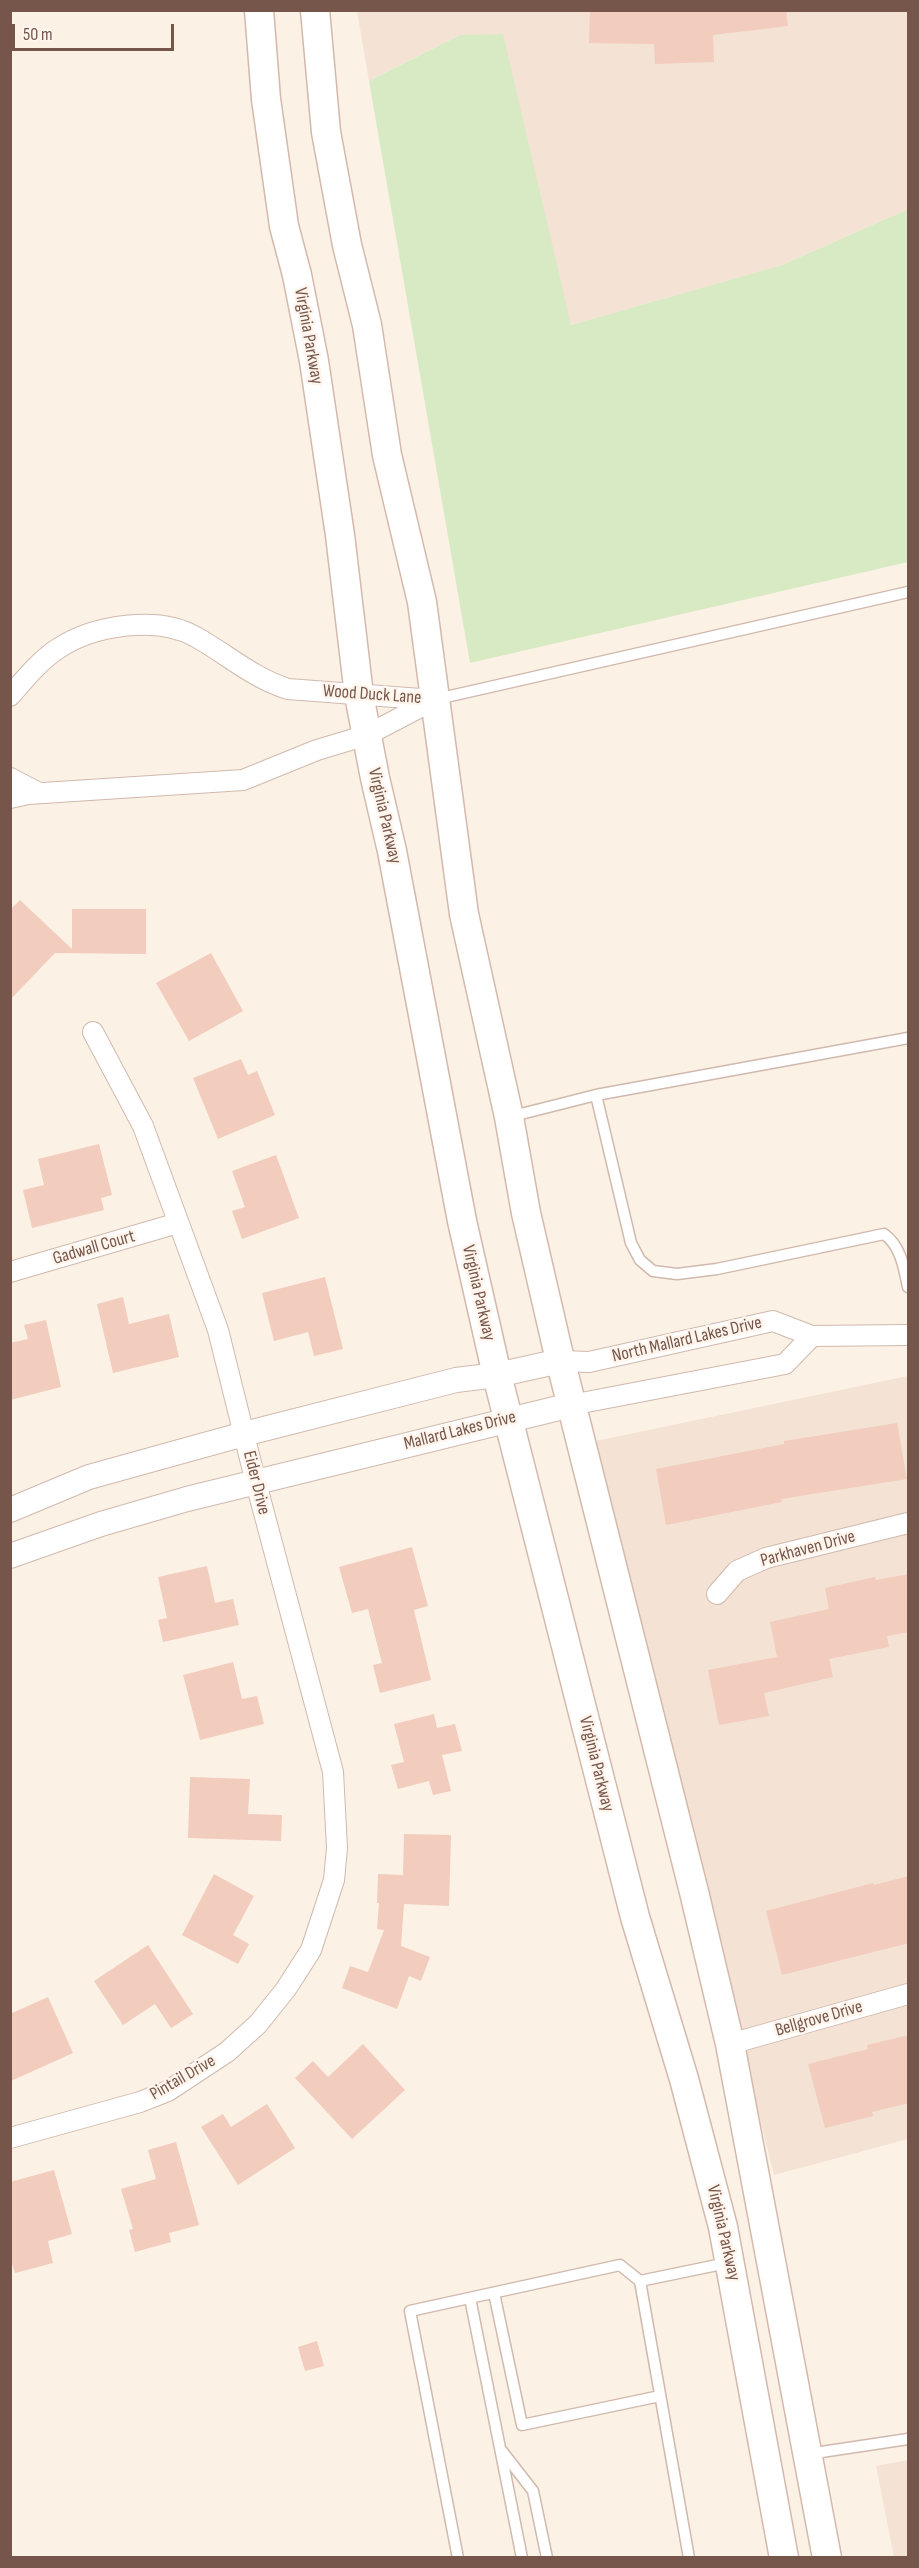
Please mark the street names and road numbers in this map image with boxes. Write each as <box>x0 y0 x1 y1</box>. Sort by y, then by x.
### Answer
street label: Virginia Parkway <box>289 286 327 386</box>
street label: Wood Duck Lane <box>322 681 422 709</box>
street label: Virginia Parkway <box>363 766 405 866</box>
street label: Gadwall Court <box>51 1226 137 1270</box>
street label: Virginia Parkway <box>457 1243 499 1343</box>
street label: North Mallard Lakes Drive <box>610 1312 764 1368</box>
street label: Mallard Lakes Drive <box>402 1407 518 1455</box>
street label: Eider Drive <box>238 1449 274 1517</box>
street label: Parkhaven Drive <box>758 1526 858 1572</box>
street label: Virginia Parkway <box>574 1714 618 1814</box>
street label: Bellgrove Drive <box>773 1996 865 2042</box>
street label: Pintail Drive <box>146 2051 220 2105</box>
street label: Virginia Parkway <box>702 2183 744 2283</box>

